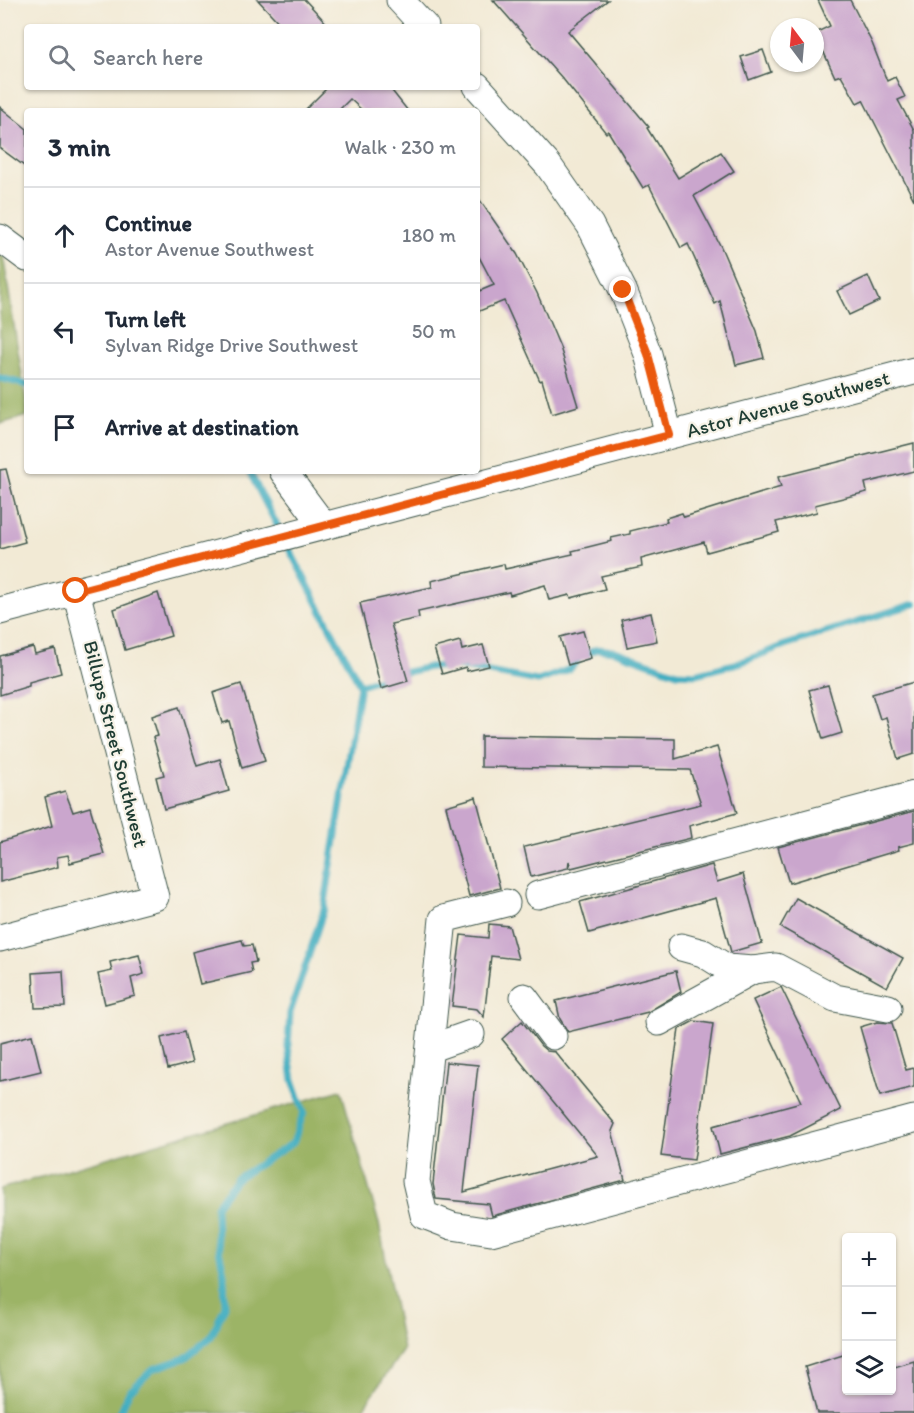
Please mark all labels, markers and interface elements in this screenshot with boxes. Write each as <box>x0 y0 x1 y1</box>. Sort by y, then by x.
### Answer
north arrow <box>770 18 824 72</box>
search box <box>24 24 480 90</box>
icon: search <box>45 41 78 74</box>
text: Search here <box>93 44 203 71</box>
text: 3 min <box>48 131 110 163</box>
text: Walk · 230 m <box>344 135 456 159</box>
text: Continue <box>105 210 192 237</box>
icon: ahead <box>48 219 81 252</box>
text: 180 m <box>402 223 456 247</box>
text: Astor Avenue Southwest <box>105 237 314 261</box>
route end <box>609 276 635 302</box>
text: Turn left <box>105 306 186 333</box>
icon: left <box>48 315 81 348</box>
text: 50 m <box>412 319 456 343</box>
text: Sylvan Ridge Drive Southwest <box>105 333 358 357</box>
street label: Astor Avenue Southwest <box>684 365 893 443</box>
icon: arrive <box>48 411 81 444</box>
text: Arrive at destination <box>105 414 299 441</box>
route start <box>62 577 88 603</box>
street label: Billups Street Southwest <box>79 638 153 850</box>
map controls <box>842 1233 896 1395</box>
button: + <box>842 1233 896 1287</box>
button: − <box>842 1287 896 1341</box>
button: layers <box>842 1341 896 1395</box>

